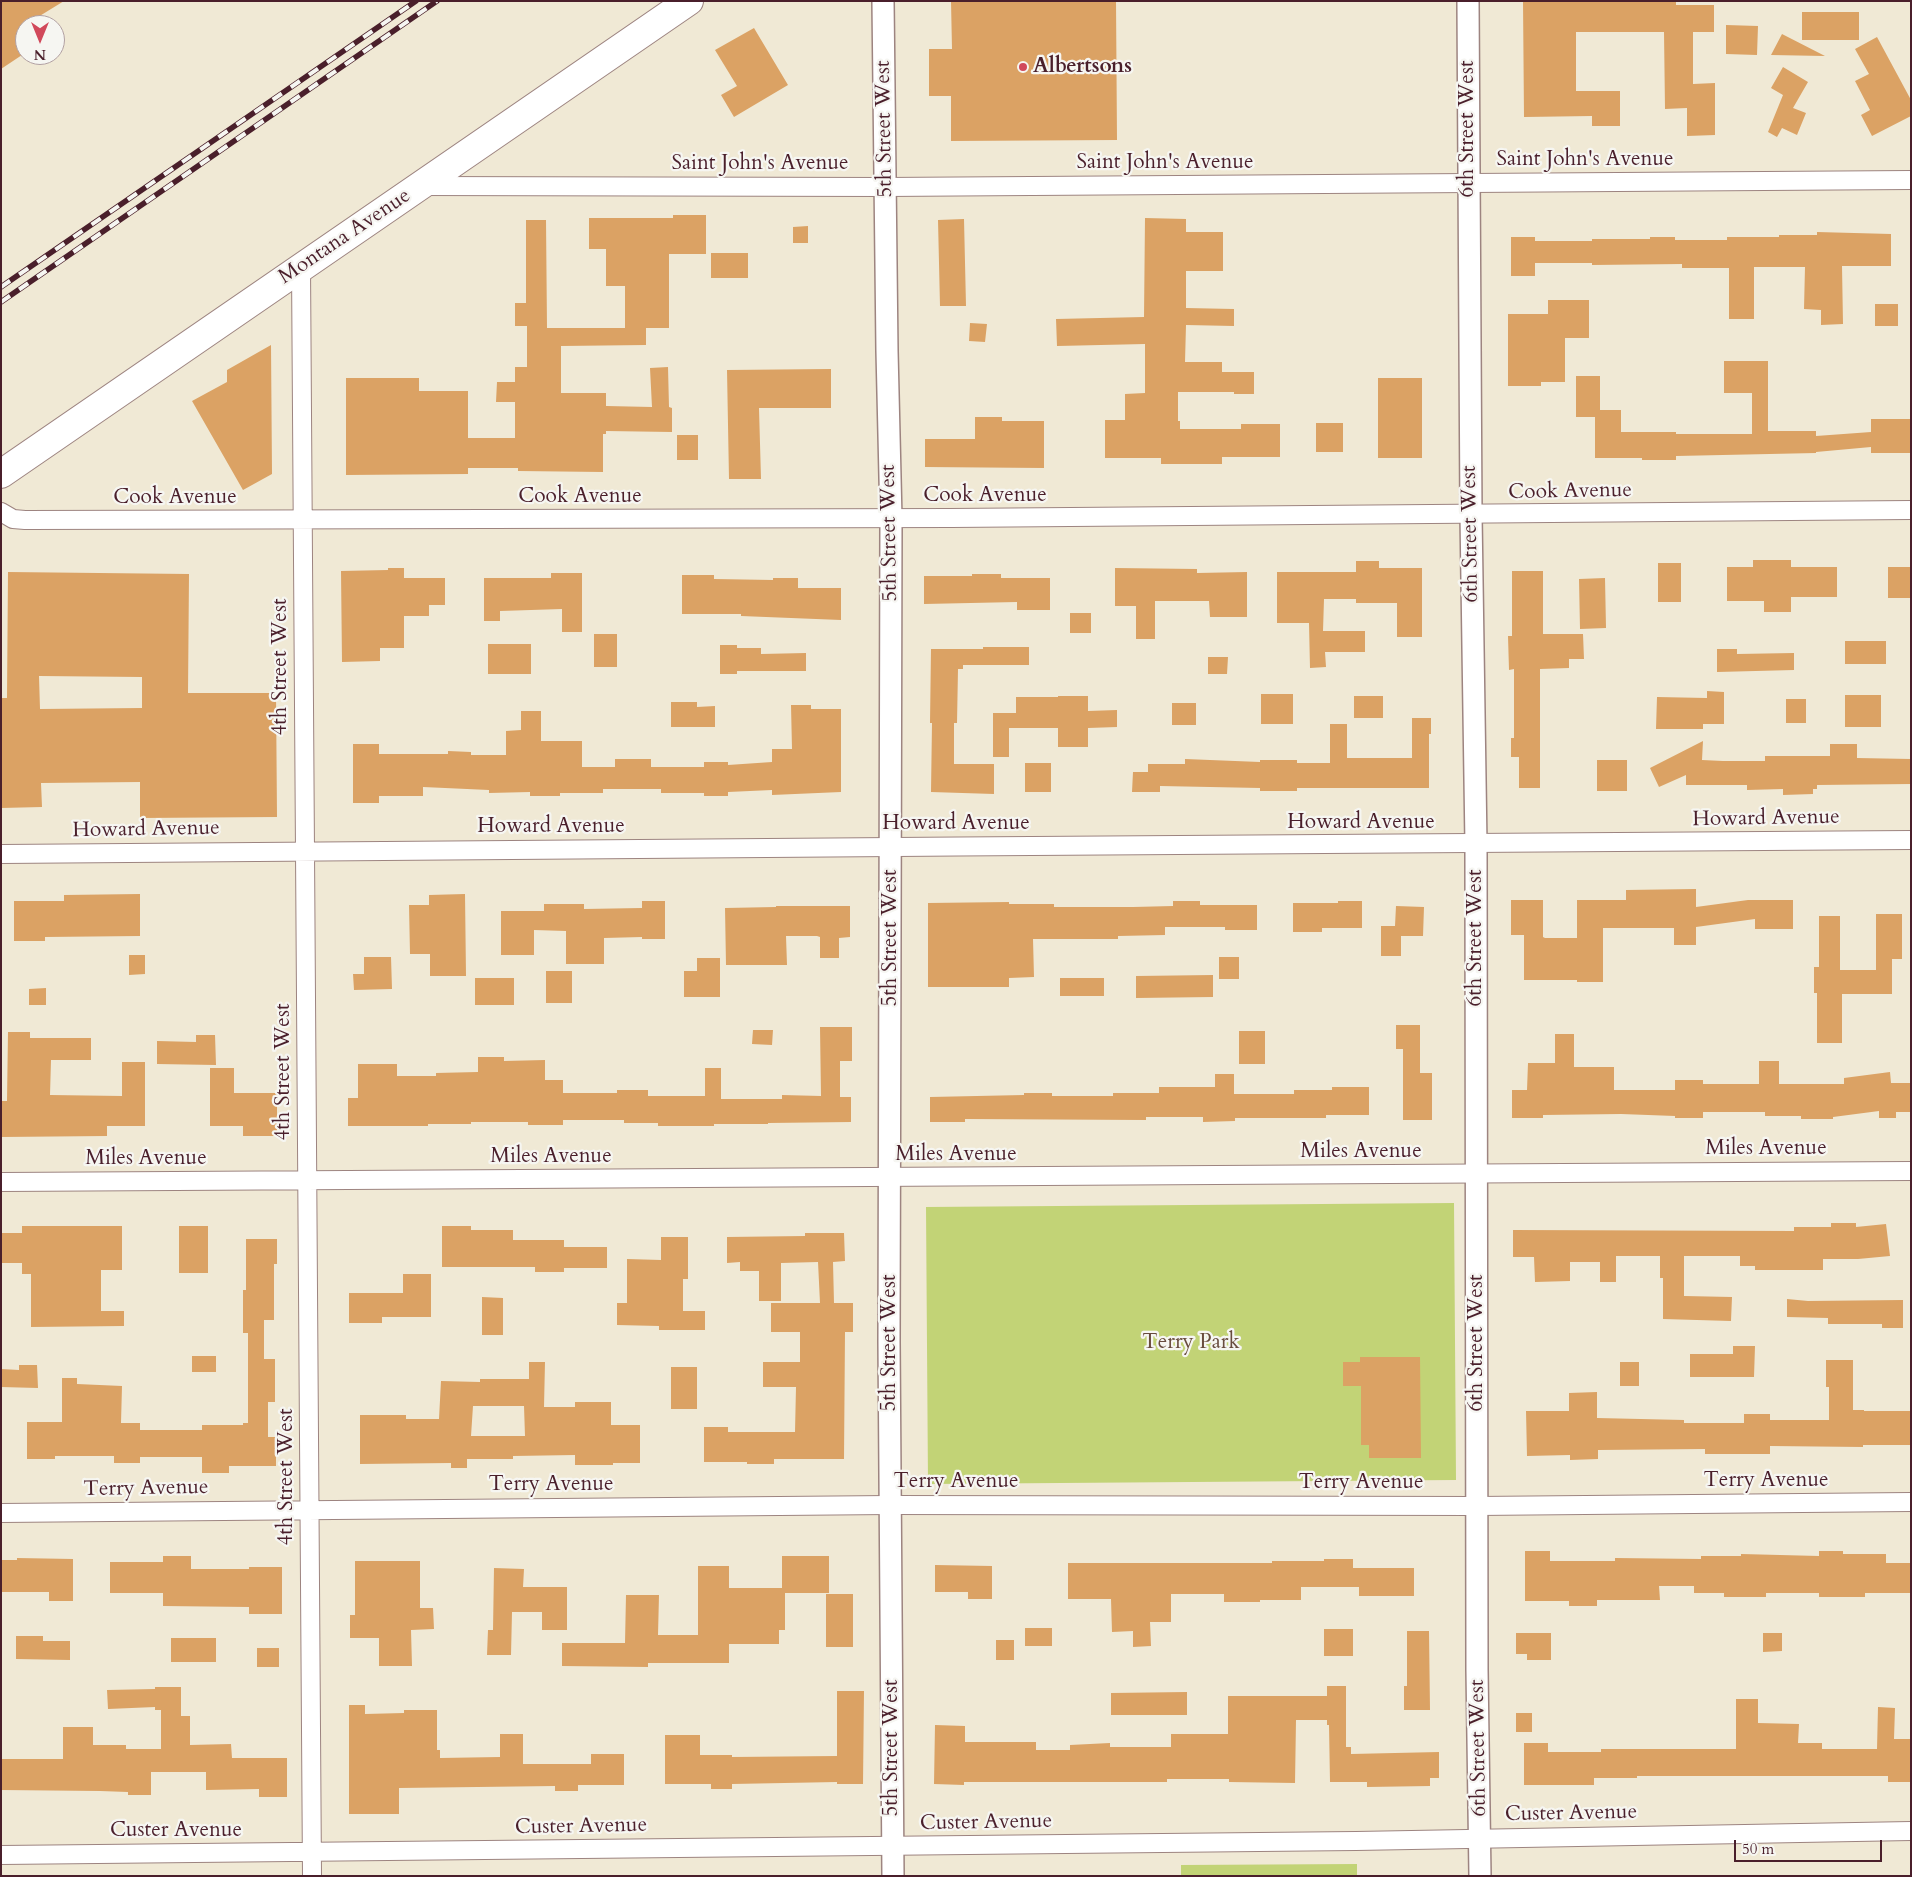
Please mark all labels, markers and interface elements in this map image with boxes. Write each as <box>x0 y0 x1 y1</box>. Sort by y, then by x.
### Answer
north arrow <box>15 15 65 65</box>
text: N <box>34 45 46 64</box>
place label: Albertsons <box>1033 54 1132 80</box>
street label: 5th Street West <box>871 60 899 198</box>
street label: 6th Street West <box>1455 60 1481 198</box>
marker: Albertsons <box>1017 61 1029 73</box>
street label: Saint John's Avenue <box>1496 147 1674 173</box>
street label: Saint John's Avenue <box>1076 150 1254 176</box>
street label: Saint John's Avenue <box>671 151 849 177</box>
street label: Montana Avenue <box>274 184 416 290</box>
street label: 5th Street West <box>876 464 904 602</box>
street label: 6th Street West <box>1457 465 1485 603</box>
street label: Cook Avenue <box>1508 478 1632 506</box>
street label: Cook Avenue <box>923 483 1047 509</box>
street label: Cook Avenue <box>518 484 642 510</box>
street label: Cook Avenue <box>113 485 237 511</box>
street label: 4th Street West <box>268 598 294 736</box>
street label: Howard Avenue <box>1692 805 1840 833</box>
street label: Howard Avenue <box>1287 810 1435 836</box>
street label: Howard Avenue <box>882 811 1030 837</box>
street label: Howard Avenue <box>477 814 625 840</box>
street label: Howard Avenue <box>72 816 220 844</box>
street label: 5th Street West <box>878 869 904 1007</box>
street label: 6th Street West <box>1463 869 1489 1007</box>
street label: 4th Street West <box>271 1003 297 1141</box>
street label: Miles Avenue <box>1705 1136 1827 1162</box>
street label: Miles Avenue <box>1300 1139 1422 1165</box>
street label: Miles Avenue <box>895 1142 1017 1168</box>
street label: Miles Avenue <box>490 1144 612 1170</box>
street label: Miles Avenue <box>85 1146 207 1172</box>
street label: 5th Street West <box>877 1274 903 1412</box>
street label: 6th Street West <box>1464 1274 1490 1412</box>
park label: Terry Park <box>1142 1330 1240 1356</box>
street label: 4th Street West <box>274 1408 300 1546</box>
street label: Terry Avenue <box>1703 1468 1829 1494</box>
street label: Terry Avenue <box>893 1469 1019 1495</box>
street label: Terry Avenue <box>1298 1470 1424 1496</box>
street label: Terry Avenue <box>488 1472 614 1498</box>
street label: Terry Avenue <box>83 1475 209 1503</box>
street label: 5th Street West <box>879 1679 905 1817</box>
street label: 6th Street West <box>1465 1679 1493 1817</box>
street label: Custer Avenue <box>1505 1800 1637 1828</box>
street label: Custer Avenue <box>920 1809 1052 1837</box>
street label: Custer Avenue <box>515 1813 647 1841</box>
street label: Custer Avenue <box>110 1818 242 1844</box>
scale bar <box>1737 1830 1884 1862</box>
text: 50 m <box>1742 1839 1774 1859</box>

